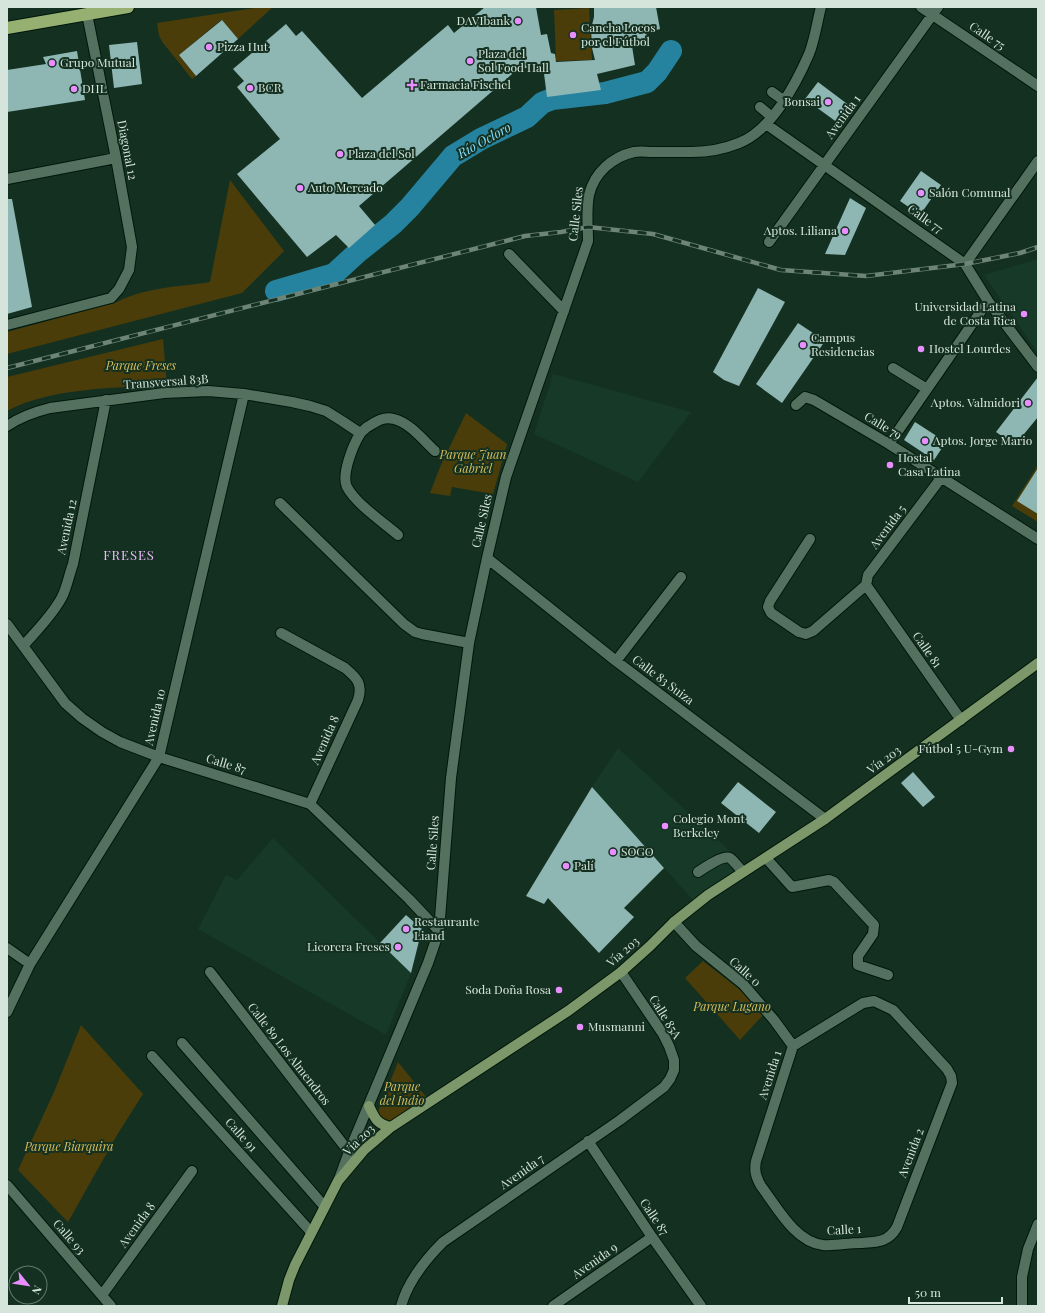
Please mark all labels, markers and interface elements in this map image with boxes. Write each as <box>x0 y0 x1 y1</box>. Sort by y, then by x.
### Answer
place label: DAVIbank <box>456 12 510 28</box>
marker: DAVIbank <box>513 16 523 26</box>
street label: Calle 75 <box>967 17 1009 53</box>
place label: Cancha Locos por el Fútbol <box>581 19 656 49</box>
marker: Cancha Locos por el Fútbol <box>568 30 578 40</box>
place label: Pizza Hut <box>217 38 269 54</box>
marker: Pizza Hut <box>204 42 214 52</box>
place label: Plaza del Sol Food Hall <box>478 45 549 75</box>
place label: Grupo Mutual <box>60 54 136 70</box>
marker: Plaza del Sol Food Hall <box>465 56 475 66</box>
marker: Grupo Mutual <box>47 58 57 68</box>
place label: Farmacia Fischel <box>420 76 511 92</box>
place label: BCR <box>258 79 282 95</box>
place label: DHL <box>82 80 107 96</box>
marker: Farmacia Fischel <box>407 80 417 90</box>
marker: BCR <box>245 83 255 93</box>
marker: DHL <box>69 84 79 94</box>
street label: Avenida 1 <box>820 91 864 142</box>
place label: Bonsai <box>784 93 820 109</box>
marker: Bonsai <box>823 97 833 107</box>
street label: Diagonal 12 <box>114 118 142 181</box>
water label: Río Ocloro <box>453 118 514 162</box>
place label: Plaza del Sol <box>348 145 415 161</box>
marker: Plaza del Sol <box>335 149 345 159</box>
place label: Auto Mercado <box>307 179 383 195</box>
marker: Auto Mercado <box>295 183 305 193</box>
place label: Salón Comunal <box>929 184 1011 200</box>
street label: Calle Siles <box>564 186 586 242</box>
marker: Salón Comunal <box>916 188 926 198</box>
street label: Calle 77 <box>905 200 947 236</box>
place label: Aptos. Liliana <box>763 222 837 238</box>
marker: Aptos. Liliana <box>840 226 850 236</box>
place label: Universidad Latina de Costa Rica <box>914 298 1016 328</box>
marker: Universidad Latina de Costa Rica <box>1019 309 1029 319</box>
place label: Campus Residencias <box>811 329 875 359</box>
marker: Campus Residencias <box>798 340 808 350</box>
place label: Hostel Lourdes <box>929 340 1011 356</box>
marker: Hostel Lourdes <box>916 344 926 354</box>
park label: Parque Freses <box>105 357 177 373</box>
street label: Transversal 83B <box>123 370 209 392</box>
place label: Aptos. Valmidori <box>930 394 1020 410</box>
marker: Aptos. Valmidori <box>1023 398 1033 408</box>
street label: Calle 79 <box>862 408 905 443</box>
place label: Aptos. Jorge Mario <box>932 432 1033 448</box>
marker: Aptos. Jorge Mario <box>920 436 930 446</box>
park label: Parque Juan Gabriel <box>439 446 506 476</box>
place label: Hostal Casa Latina <box>898 449 960 479</box>
marker: Hostal Casa Latina <box>885 460 895 470</box>
street label: Calle Siles <box>467 492 495 549</box>
street label: Avenida 12 <box>52 497 80 557</box>
street label: Avenida 5 <box>865 501 909 552</box>
district label: FRESES <box>103 546 155 563</box>
street label: Calle 81 <box>910 628 946 671</box>
street label: Calle 83 Suiza <box>630 651 698 708</box>
street label: Avenida 10 <box>140 687 168 748</box>
street label: Avenida 8 <box>306 713 342 768</box>
place label: Fútbol 5 U-Gym <box>918 740 1003 756</box>
street label: Vía 203 <box>862 741 904 777</box>
marker: Fútbol 5 U-Gym <box>1006 744 1016 754</box>
street label: Calle 87 <box>204 749 248 777</box>
place label: Colegio Mont Berkeley <box>673 810 745 840</box>
street label: Calle Siles <box>422 815 442 871</box>
marker: Colegio Mont Berkeley <box>660 821 670 831</box>
place label: SOGO <box>621 843 654 859</box>
marker: SOGO <box>608 847 618 857</box>
place label: Palí <box>574 857 594 873</box>
marker: Palí <box>561 861 571 871</box>
place label: Restaurante Liand <box>414 913 479 943</box>
marker: Restaurante Liand <box>401 924 411 934</box>
street label: Vía 203 <box>602 933 642 970</box>
place label: Licorera Freses <box>307 938 390 954</box>
marker: Licorera Freses <box>393 942 403 952</box>
street label: Calle 0 <box>726 953 765 990</box>
place label: Soda Doña Rosa <box>465 981 551 997</box>
marker: Soda Doña Rosa <box>554 985 564 995</box>
street label: Calle 85A <box>646 992 686 1042</box>
park label: Parque Lugano <box>692 998 771 1014</box>
street label: Calle 89 Los Almendros <box>245 999 335 1108</box>
place label: Musmanni <box>588 1018 646 1034</box>
marker: Musmanni <box>575 1022 585 1032</box>
street label: Avenida 1 <box>753 1048 785 1102</box>
park label: Parque del Indio <box>380 1078 424 1108</box>
street label: Calle 91 <box>222 1114 262 1155</box>
street label: Vía 203 <box>338 1120 378 1159</box>
street label: Avenida 2 <box>893 1125 927 1181</box>
park label: Parque Biarquira <box>23 1138 114 1154</box>
street label: Avenida 7 <box>495 1150 547 1193</box>
street label: Calle 87 <box>637 1195 673 1238</box>
street label: Avenida 8 <box>114 1199 158 1251</box>
street label: Calle 93 <box>50 1215 89 1257</box>
street label: Calle 1 <box>826 1220 862 1238</box>
street label: Avenida 9 <box>568 1239 620 1282</box>
north arrow <box>8 1265 48 1305</box>
scale bar <box>909 1279 1002 1305</box>
text: N <box>29 1283 46 1297</box>
text: 50 m <box>915 1284 941 1300</box>

